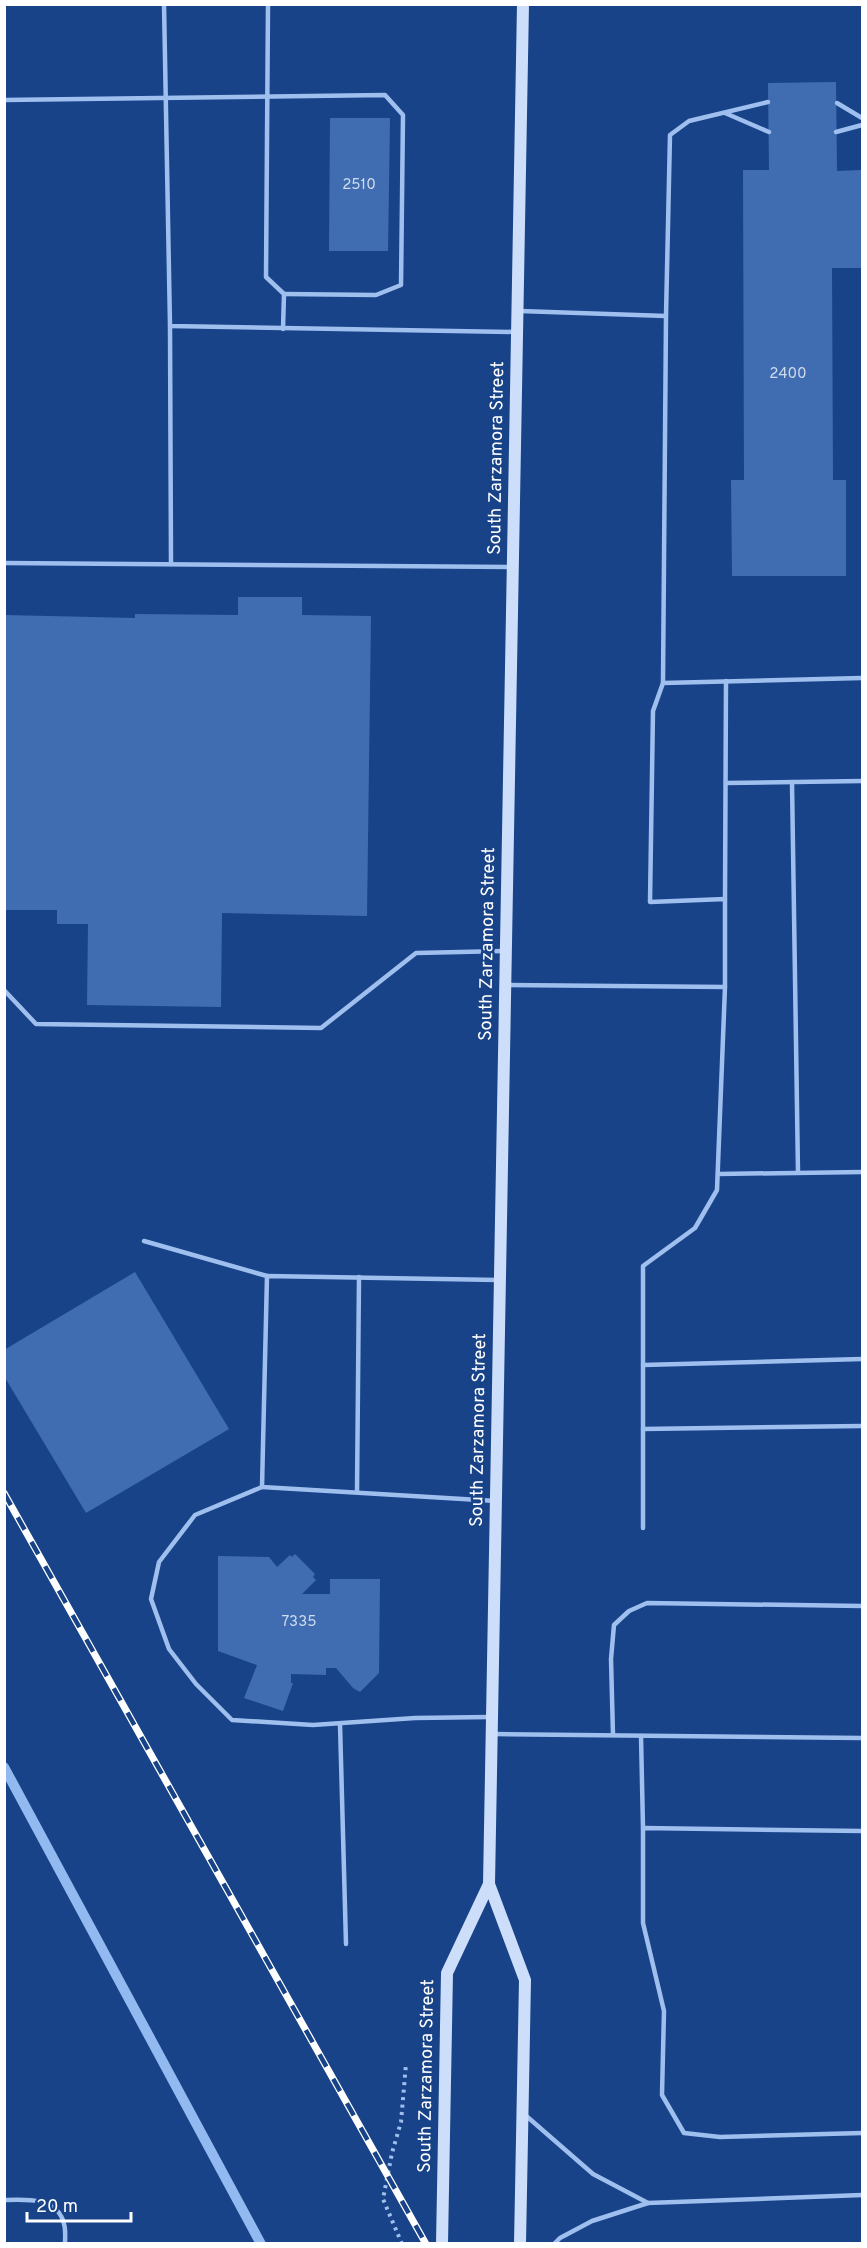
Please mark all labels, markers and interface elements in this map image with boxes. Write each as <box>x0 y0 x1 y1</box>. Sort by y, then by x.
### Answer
house number: 2510 <box>342 176 376 195</box>
street label: South Zarzamora Street <box>484 361 510 555</box>
house number: 2400 <box>769 365 807 384</box>
street label: South Zarzamora Street <box>475 847 501 1041</box>
street label: South Zarzamora Street <box>466 1333 492 1527</box>
house number: 7335 <box>282 1613 316 1632</box>
street label: South Zarzamora Street <box>414 1979 440 2173</box>
scale bar <box>27 2185 130 2223</box>
text: 20 m <box>36 2196 78 2219</box>

